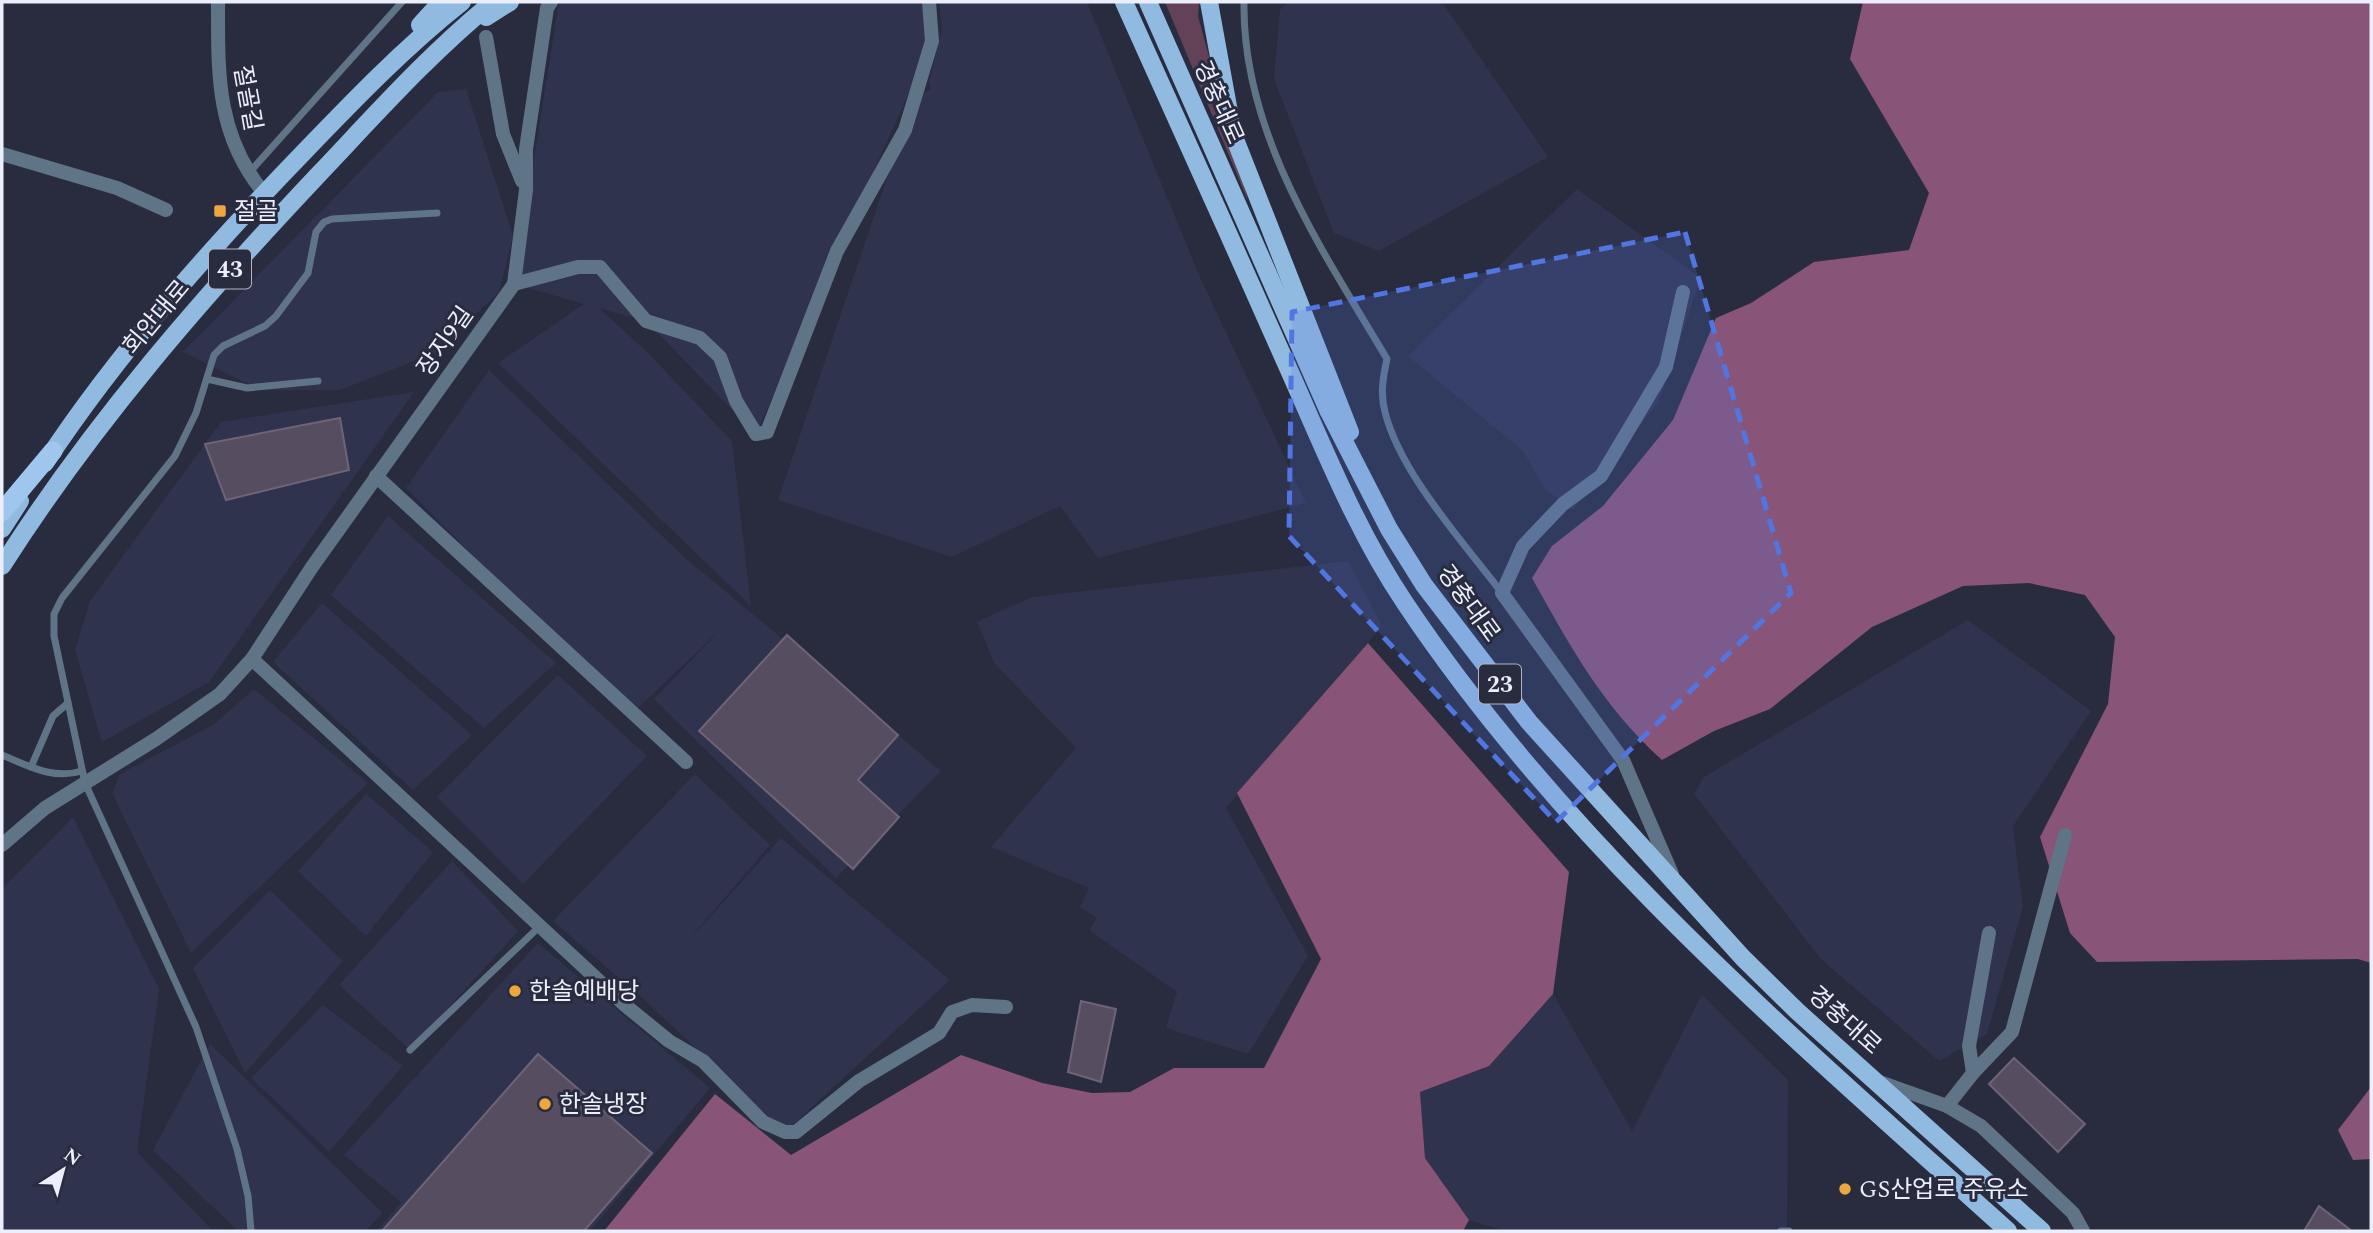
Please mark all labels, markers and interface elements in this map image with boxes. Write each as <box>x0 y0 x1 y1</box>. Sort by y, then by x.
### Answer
street label: 경충대로 <box>1184 55 1252 150</box>
street label: 절골길 <box>224 62 270 134</box>
place label: 절골 <box>234 194 278 230</box>
marker: 절골 <box>212 203 228 219</box>
road number: 43 <box>209 250 251 288</box>
street label: 회안대로 <box>115 272 199 363</box>
street label: 장지9길 <box>409 299 483 384</box>
street label: 경충대로 <box>1428 557 1509 650</box>
road number: 23 <box>1479 664 1521 704</box>
place label: 한솔예배당 <box>529 974 639 1010</box>
street label: 경충대로 <box>1799 978 1889 1064</box>
marker: 한솔예배당 <box>507 983 523 999</box>
place label: 한솔냉장 <box>559 1087 647 1123</box>
marker: 한솔냉장 <box>537 1096 553 1112</box>
north arrow <box>28 1135 98 1205</box>
text: N <box>57 1141 87 1174</box>
place label: GS산업로 주유소 <box>1859 1172 2029 1208</box>
marker: GS산업로 주유소 <box>1837 1181 1853 1197</box>

